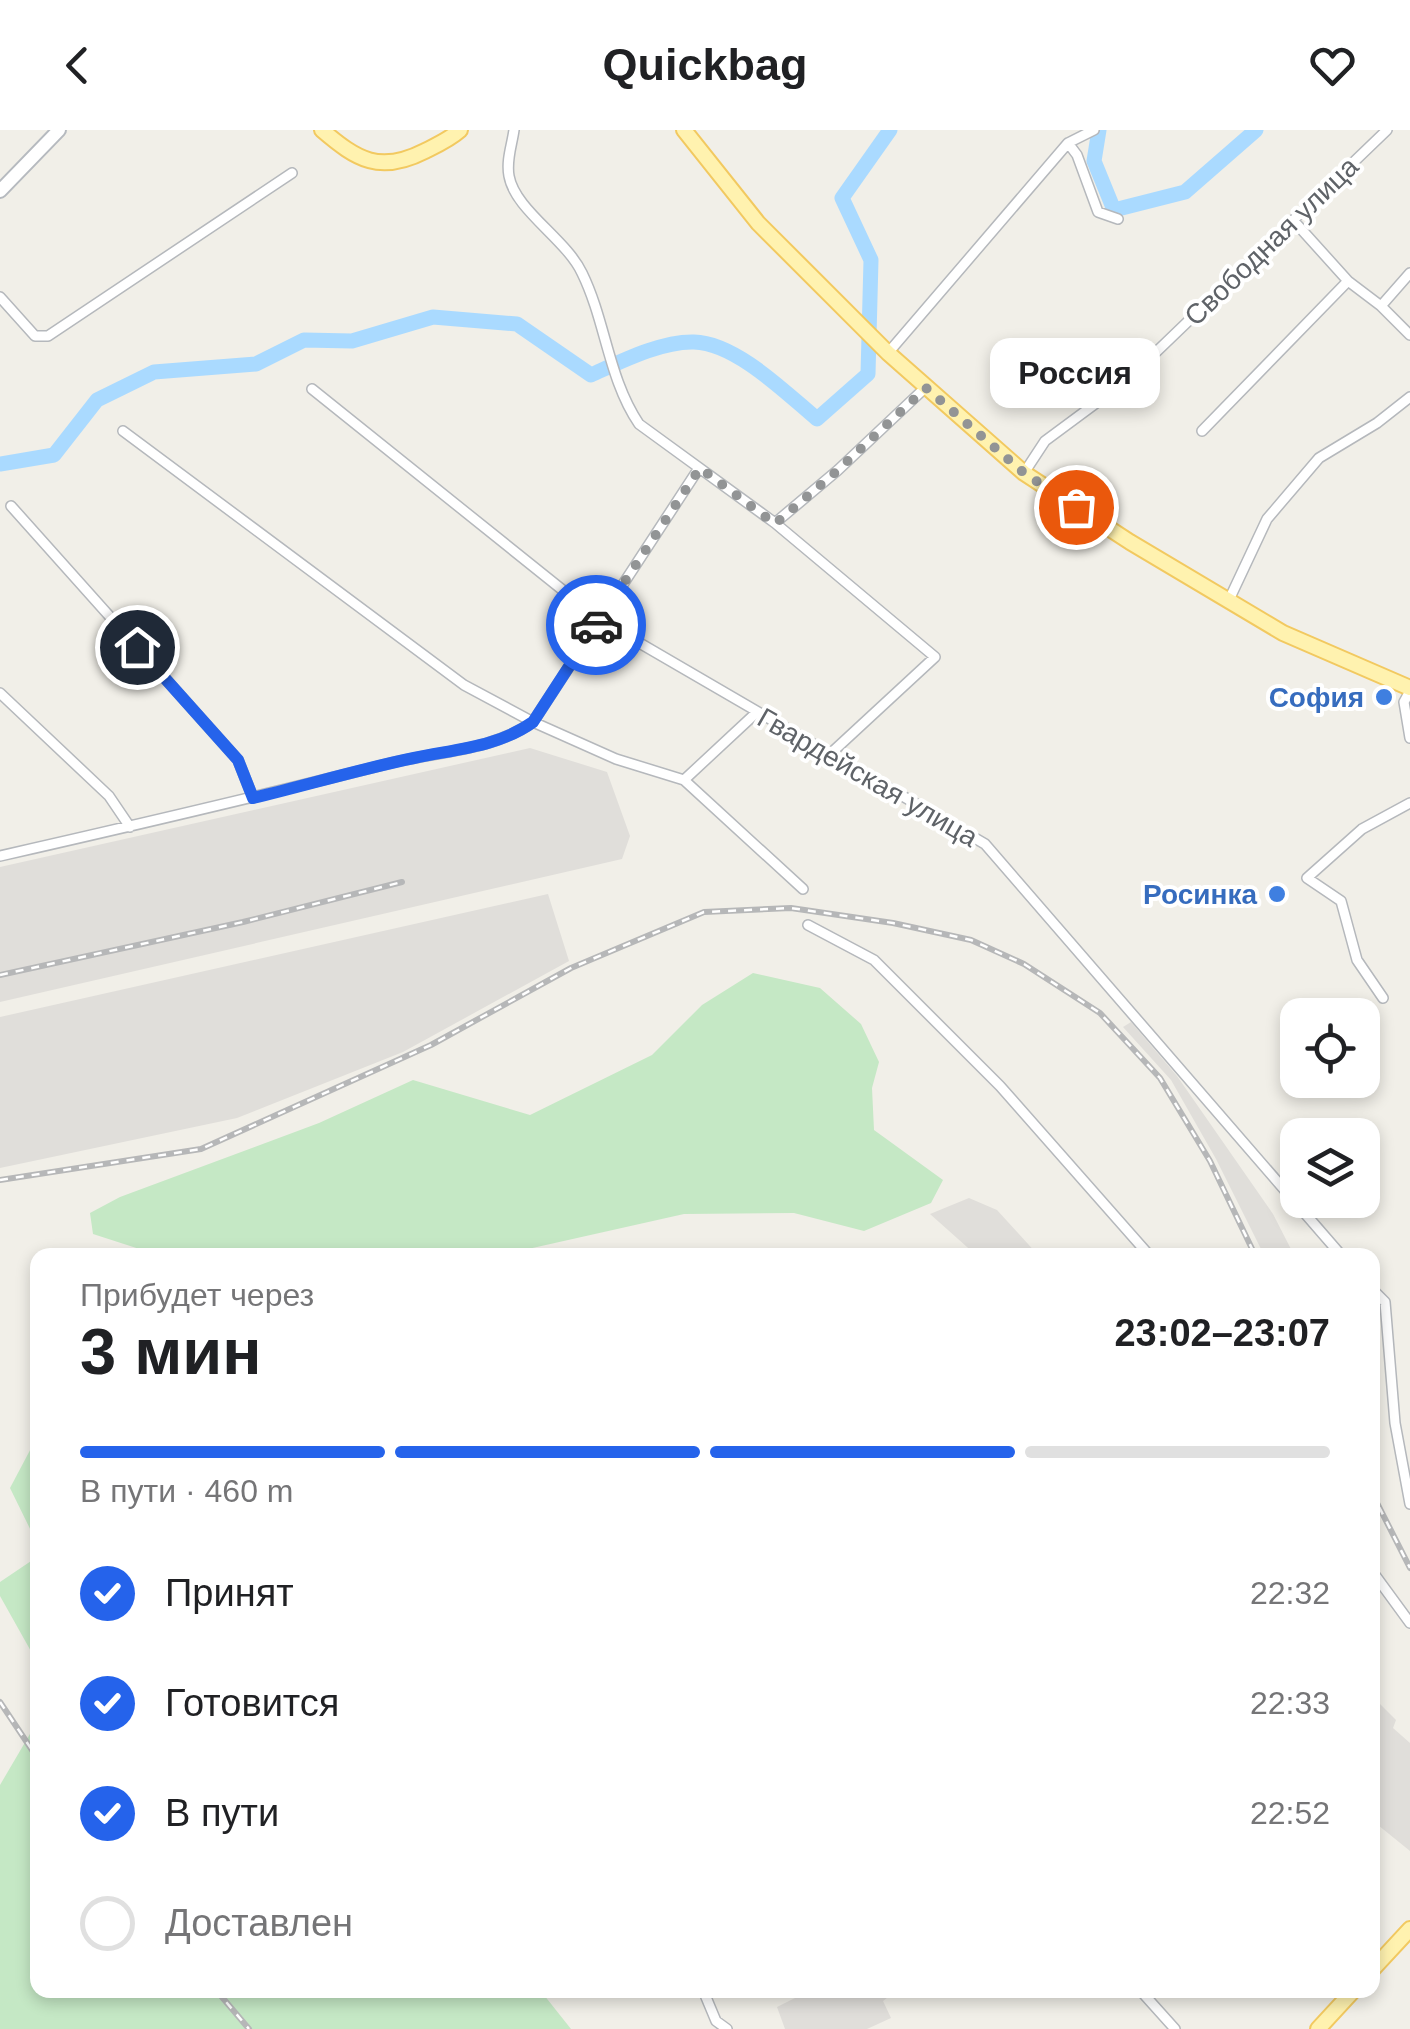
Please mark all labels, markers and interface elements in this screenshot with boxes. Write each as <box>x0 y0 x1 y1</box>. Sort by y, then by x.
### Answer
icon: back <box>50 38 105 93</box>
icon: heart <box>1305 38 1360 93</box>
text: Quickbag <box>602 39 808 90</box>
street label: Свободная улица <box>1178 151 1365 332</box>
callout: Россия <box>991 337 1161 407</box>
text: Россия <box>1018 355 1132 391</box>
pin <box>1034 465 1119 550</box>
icon: bag <box>1049 480 1104 535</box>
courier <box>546 575 646 675</box>
icon: car <box>569 598 624 653</box>
pin <box>95 605 180 690</box>
icon: home <box>110 620 165 675</box>
place label: София <box>1269 682 1364 713</box>
marker: София <box>1373 686 1395 708</box>
street label: Гвардейская улица <box>752 702 983 853</box>
place label: Росинка <box>1143 879 1257 910</box>
marker: Росинка <box>1266 883 1288 905</box>
map controls <box>1280 998 1380 1218</box>
button: locate <box>1280 998 1380 1098</box>
button: layers <box>1280 1118 1380 1218</box>
text: Прибудет через <box>80 1277 314 1313</box>
text: 23:02–23:07 <box>1114 1312 1330 1354</box>
text: 3 мин <box>80 1315 262 1388</box>
text: В пути · 460 m <box>80 1473 293 1509</box>
icon: check <box>80 1566 135 1621</box>
text: Принят <box>165 1572 294 1614</box>
text: 22:32 <box>1250 1575 1330 1611</box>
icon: check <box>80 1676 135 1731</box>
text: Готовится <box>165 1682 339 1724</box>
text: 22:33 <box>1250 1685 1330 1721</box>
icon: check <box>80 1786 135 1841</box>
text: В пути <box>165 1792 279 1834</box>
text: 22:52 <box>1250 1795 1330 1831</box>
text: Доставлен <box>165 1902 353 1944</box>

